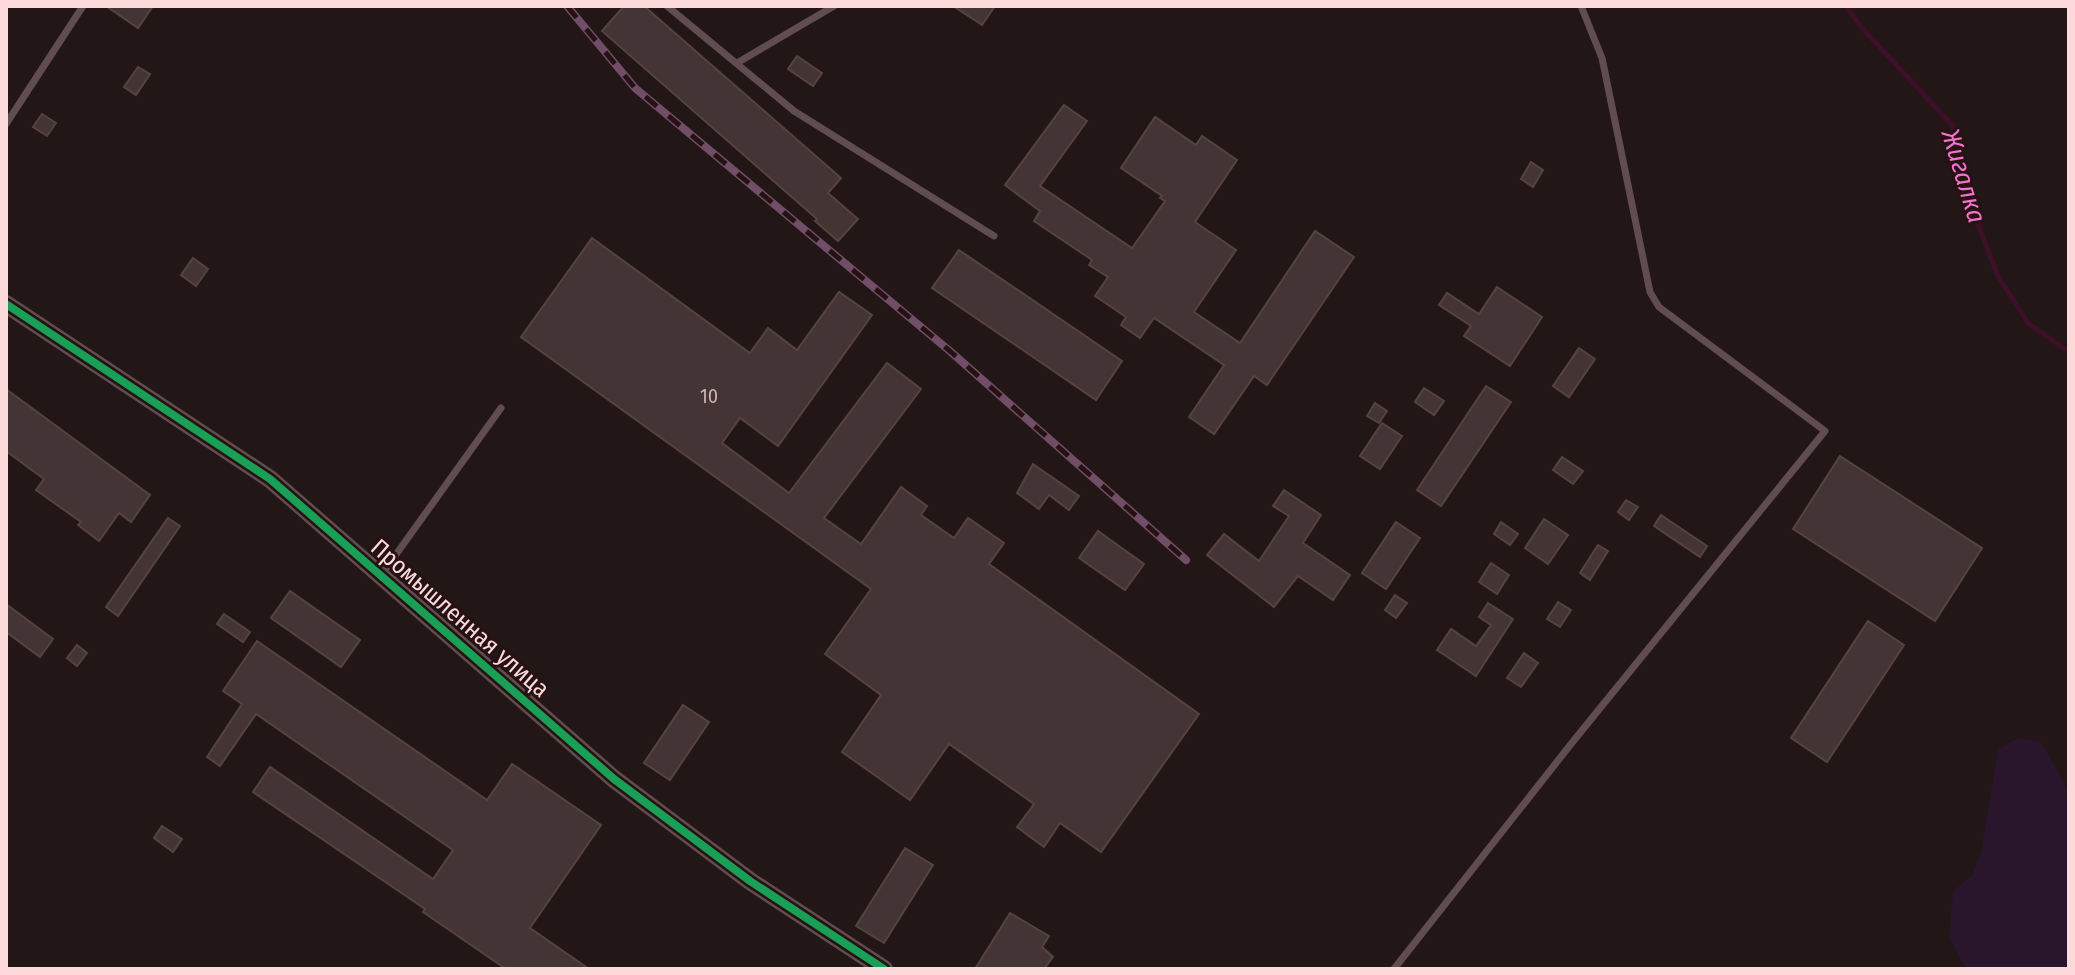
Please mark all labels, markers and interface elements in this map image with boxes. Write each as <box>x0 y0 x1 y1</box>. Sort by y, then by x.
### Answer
water label: Жигалка <box>1934 125 1992 227</box>
house number: 10 <box>700 384 718 408</box>
street label: Промышленная улица <box>365 533 555 703</box>

